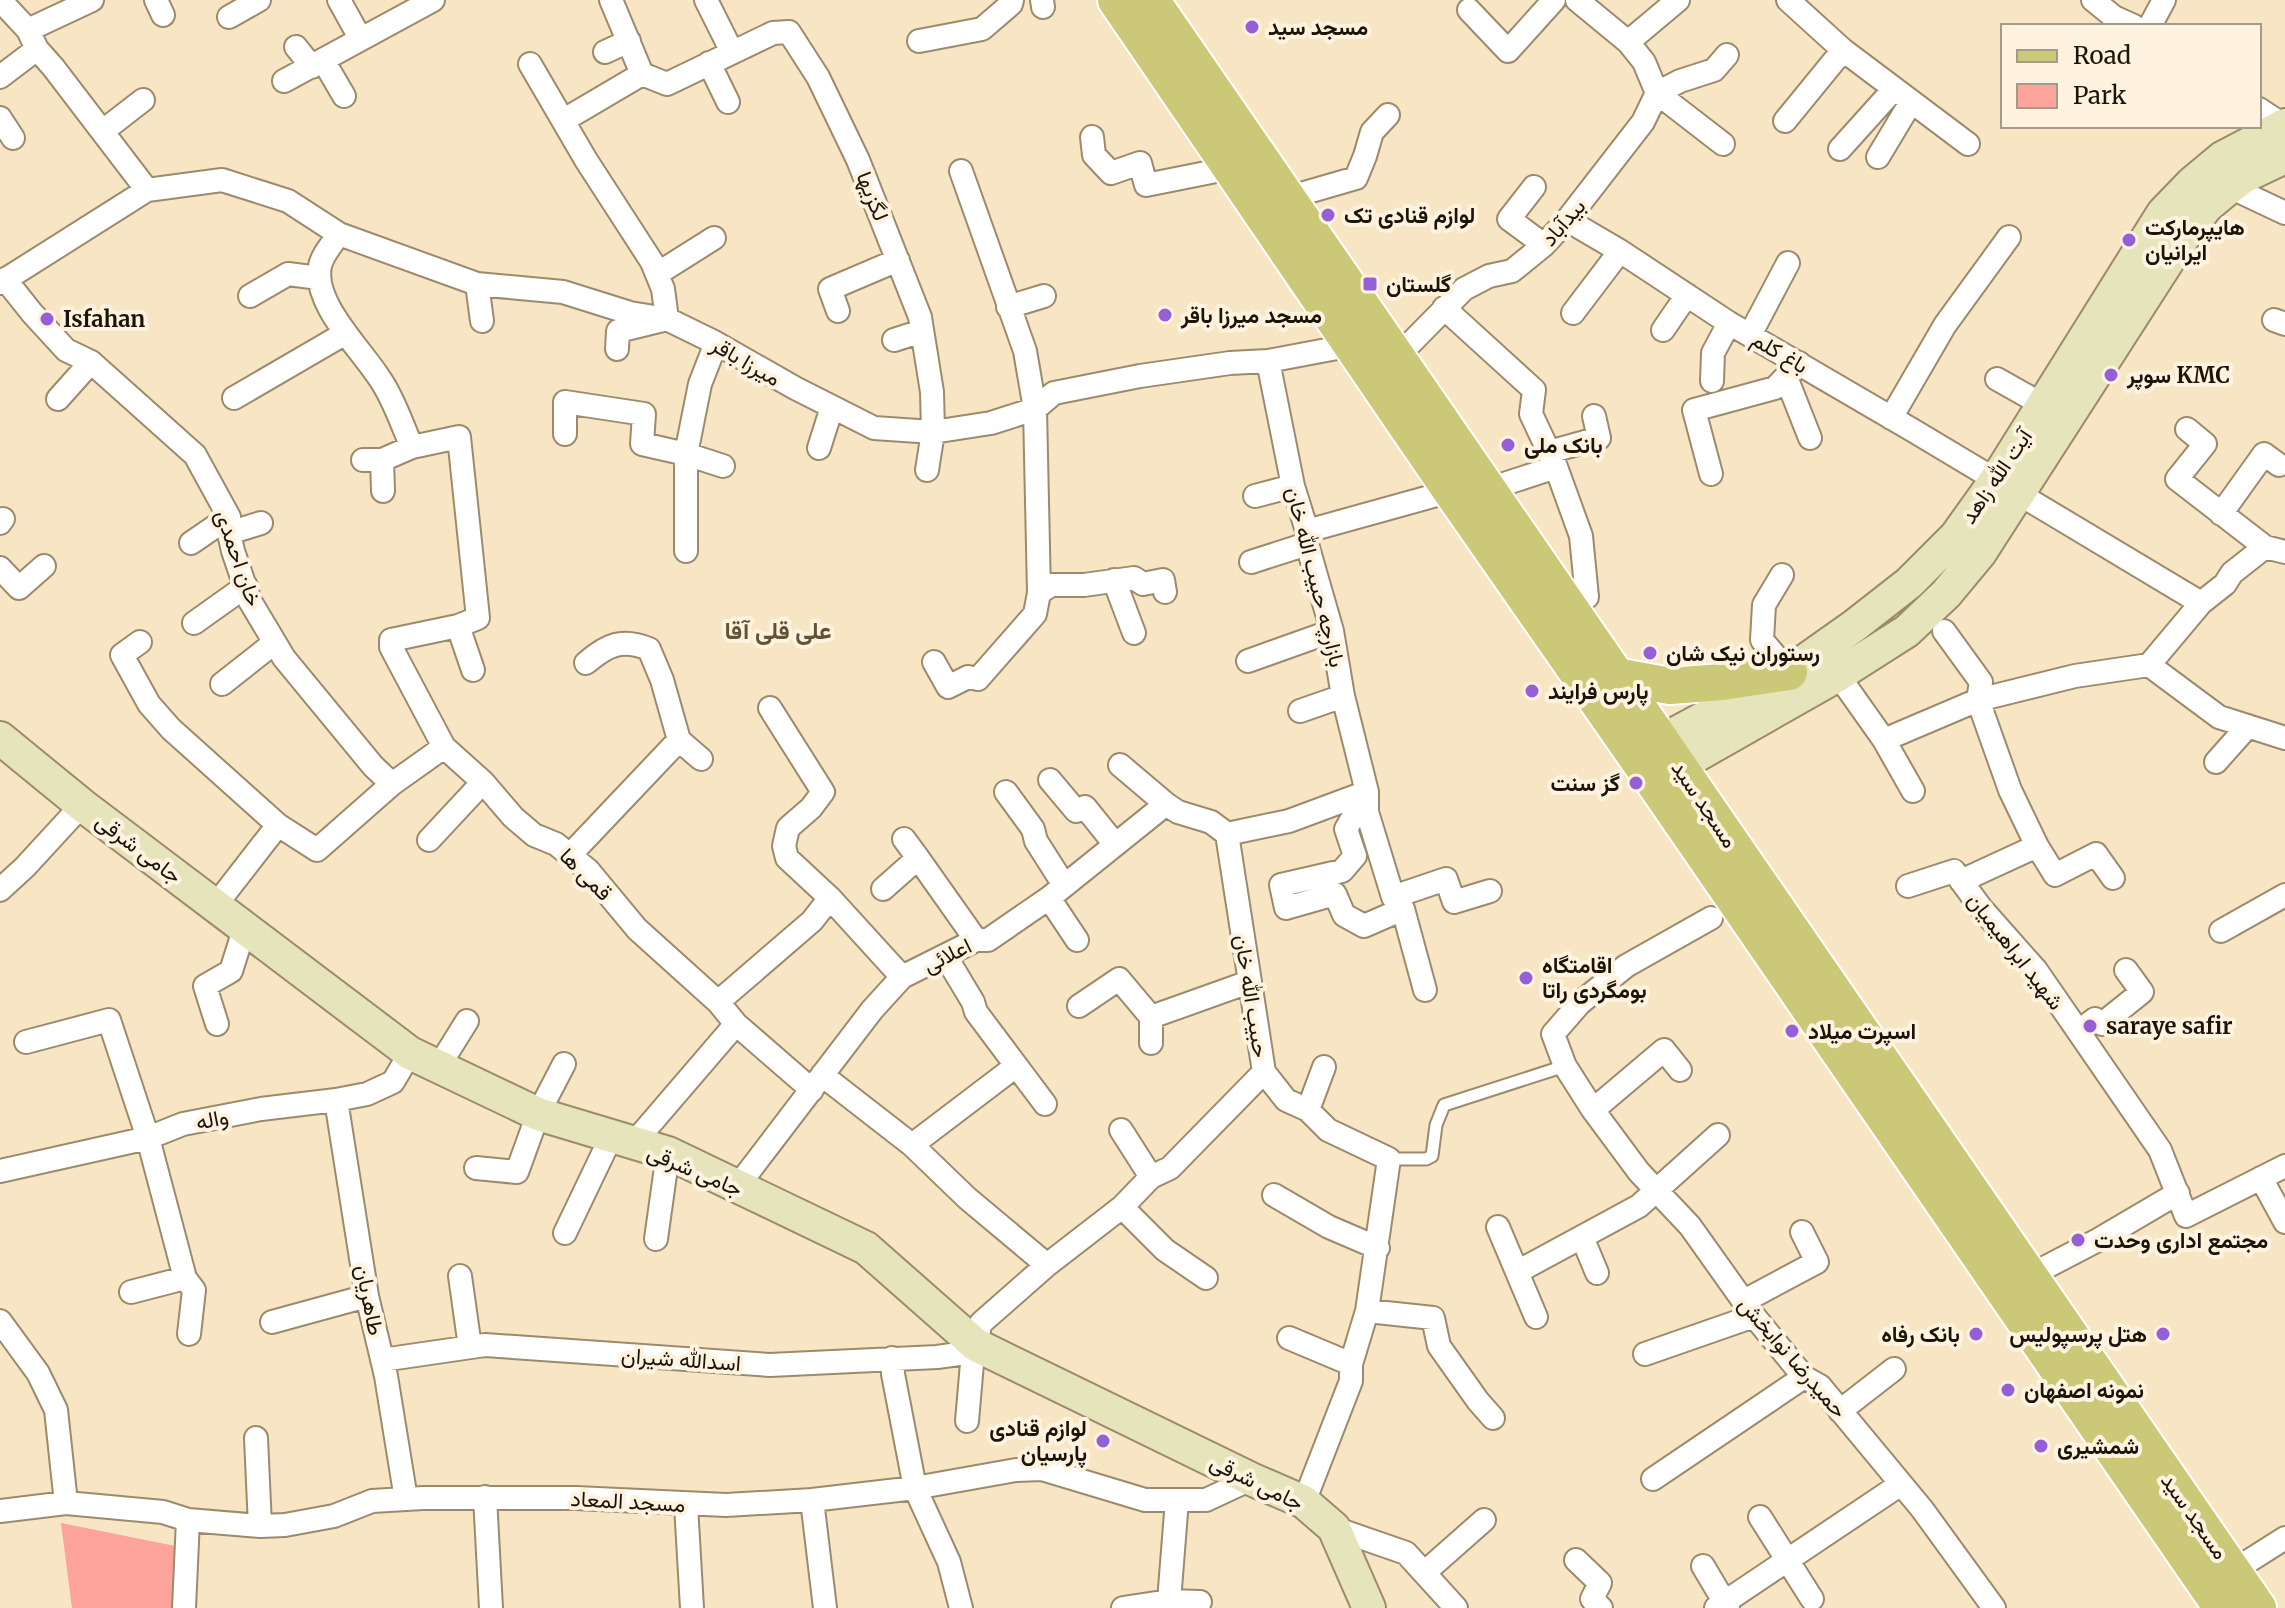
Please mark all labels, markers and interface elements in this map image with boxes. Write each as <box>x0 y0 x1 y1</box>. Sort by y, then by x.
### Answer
place label: مسجد سید <box>1268 13 1368 41</box>
marker: مسجد سید <box>1243 18 1261 36</box>
legend <box>2001 24 2261 128</box>
text: Road <box>2073 40 2131 71</box>
text: Park <box>2073 80 2127 111</box>
street label: لگزیها <box>850 167 896 225</box>
street label: بیدآباد <box>1535 192 1591 252</box>
place label: لوازم قنادی تک <box>1344 201 1476 230</box>
marker: لوازم قنادی تک <box>1319 206 1337 224</box>
place label: هایپرمارکت ایرانیان <box>2145 213 2245 266</box>
marker: هایپرمارکت ایرانیان <box>2120 231 2138 249</box>
place label: گلستان <box>1386 270 1451 298</box>
marker: گلستان <box>1361 275 1379 293</box>
place label: مسجد میرزا باقر <box>1180 301 1322 329</box>
place label: Isfahan <box>63 305 145 333</box>
marker: مسجد میرزا باقر <box>1156 306 1174 324</box>
marker: Isfahan <box>38 310 56 328</box>
street label: باغ کلم <box>1746 325 1813 380</box>
street label: میرزا باقر <box>705 329 786 392</box>
place label: سوپر KMC <box>2126 361 2230 391</box>
marker: سوپر KMC <box>2102 366 2120 384</box>
street label: آیت الله زاهد <box>1954 422 2039 529</box>
place label: بانک ملی <box>1524 431 1603 459</box>
marker: بانک ملی <box>1499 436 1517 454</box>
street label: بازارچه حبیب الله خان <box>1279 484 1352 670</box>
street label: خان احمدی <box>209 506 269 610</box>
district label: علی قلی آقا <box>724 615 832 646</box>
place label: رستوران نیک شان <box>1666 639 1820 667</box>
marker: رستوران نیک شان <box>1641 644 1659 662</box>
place label: پارس فرایند <box>1548 677 1649 707</box>
marker: پارس فرایند <box>1523 682 1541 700</box>
street label: مسجد سید <box>1666 755 1744 853</box>
place label: گز سنت <box>1550 769 1620 797</box>
marker: گز سنت <box>1627 774 1645 792</box>
street label: جامی شرقی <box>90 806 188 890</box>
street label: قمی ها <box>554 842 618 906</box>
street label: شهید ابراهیمیان <box>1961 887 2071 1015</box>
street label: اعلائی <box>918 931 976 979</box>
street label: حبیب الله خان <box>1228 932 1276 1060</box>
place label: اقامتگاه بومگردی راتا <box>1542 951 1647 1004</box>
marker: اقامتگاه بومگردی راتا <box>1517 969 1535 987</box>
place label: saraye safir <box>2106 1012 2232 1040</box>
place label: اسپرت میلاد <box>1808 1017 1916 1047</box>
marker: saraye safir <box>2081 1017 2099 1035</box>
marker: اسپرت میلاد <box>1783 1022 1801 1040</box>
street label: واله <box>193 1102 231 1136</box>
street label: جامی شرقی <box>643 1137 747 1203</box>
place label: مجتمع اداری وحدت <box>2094 1226 2268 1255</box>
marker: مجتمع اداری وحدت <box>2069 1231 2087 1249</box>
street label: طاهریان <box>349 1262 391 1338</box>
street label: حمیدرضا نوابخش <box>1733 1290 1853 1424</box>
place label: بانک رفاه <box>1881 1320 1960 1348</box>
place label: هتل پرسپولیس <box>2009 1320 2147 1350</box>
marker: بانک رفاه <box>1967 1325 1985 1343</box>
marker: هتل پرسپولیس <box>2154 1325 2172 1343</box>
street label: اسدالله شیران <box>620 1341 742 1377</box>
place label: نمونه اصفهان <box>2024 1376 2144 1404</box>
marker: نمونه اصفهان <box>1999 1381 2017 1399</box>
place label: لوازم قنادی پارسیان <box>989 1414 1087 1469</box>
marker: لوازم قنادی پارسیان <box>1094 1432 1112 1450</box>
place label: شمشیری <box>2057 1432 2139 1460</box>
marker: شمشیری <box>2032 1437 2050 1455</box>
street label: جامی شرقی <box>1206 1447 1308 1517</box>
street label: مسجد سید <box>2155 1467 2235 1565</box>
street label: مسجد المعاد <box>570 1484 686 1518</box>

